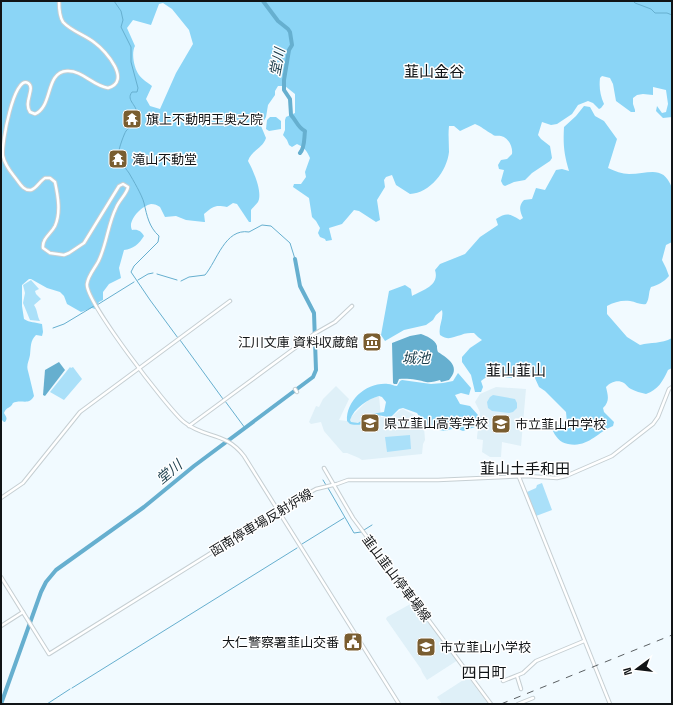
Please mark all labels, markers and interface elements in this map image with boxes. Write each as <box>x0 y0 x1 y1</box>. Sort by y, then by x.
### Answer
water label: 堂川 <box>265 45 289 77</box>
district label: 韮山金谷 <box>404 62 464 81</box>
temple icon: 旗上不動明王奥之院 <box>121 108 143 130</box>
place label: 旗上不動明王奥之院 <box>146 111 263 128</box>
temple icon: 滝山不動堂 <box>107 148 129 170</box>
place label: 滝山不動堂 <box>132 151 197 168</box>
museum icon: 江川文庫 資料収蔵館 <box>361 331 383 353</box>
place label: 江川文庫 資料収蔵館 <box>238 334 358 351</box>
water label: 城池 <box>402 349 432 367</box>
district label: 韮山韮山 <box>486 361 546 380</box>
school or university icon: 県立韮山高等学校 <box>359 412 381 434</box>
school or university icon: 市立韮山中学校 <box>490 413 512 435</box>
place label: 県立韮山高等学校 <box>384 415 488 432</box>
place label: 市立韮山中学校 <box>515 416 606 433</box>
water label: 堂川 <box>152 455 187 488</box>
district label: 韮山土手和田 <box>480 459 570 478</box>
street label: 函南停車場反射炉線 <box>207 485 316 560</box>
street label: 韮山韮山停車場線 <box>359 532 435 625</box>
public building icon: 大仁警察署韮山交番 <box>342 631 364 653</box>
place label: 大仁警察署韮山交番 <box>222 634 339 651</box>
school or university icon: 市立韮山小学校 <box>415 636 437 658</box>
place label: 市立韮山小学校 <box>440 639 531 656</box>
north arrow <box>617 649 657 689</box>
district label: 四日町 <box>461 663 507 682</box>
text: N <box>620 666 635 677</box>

